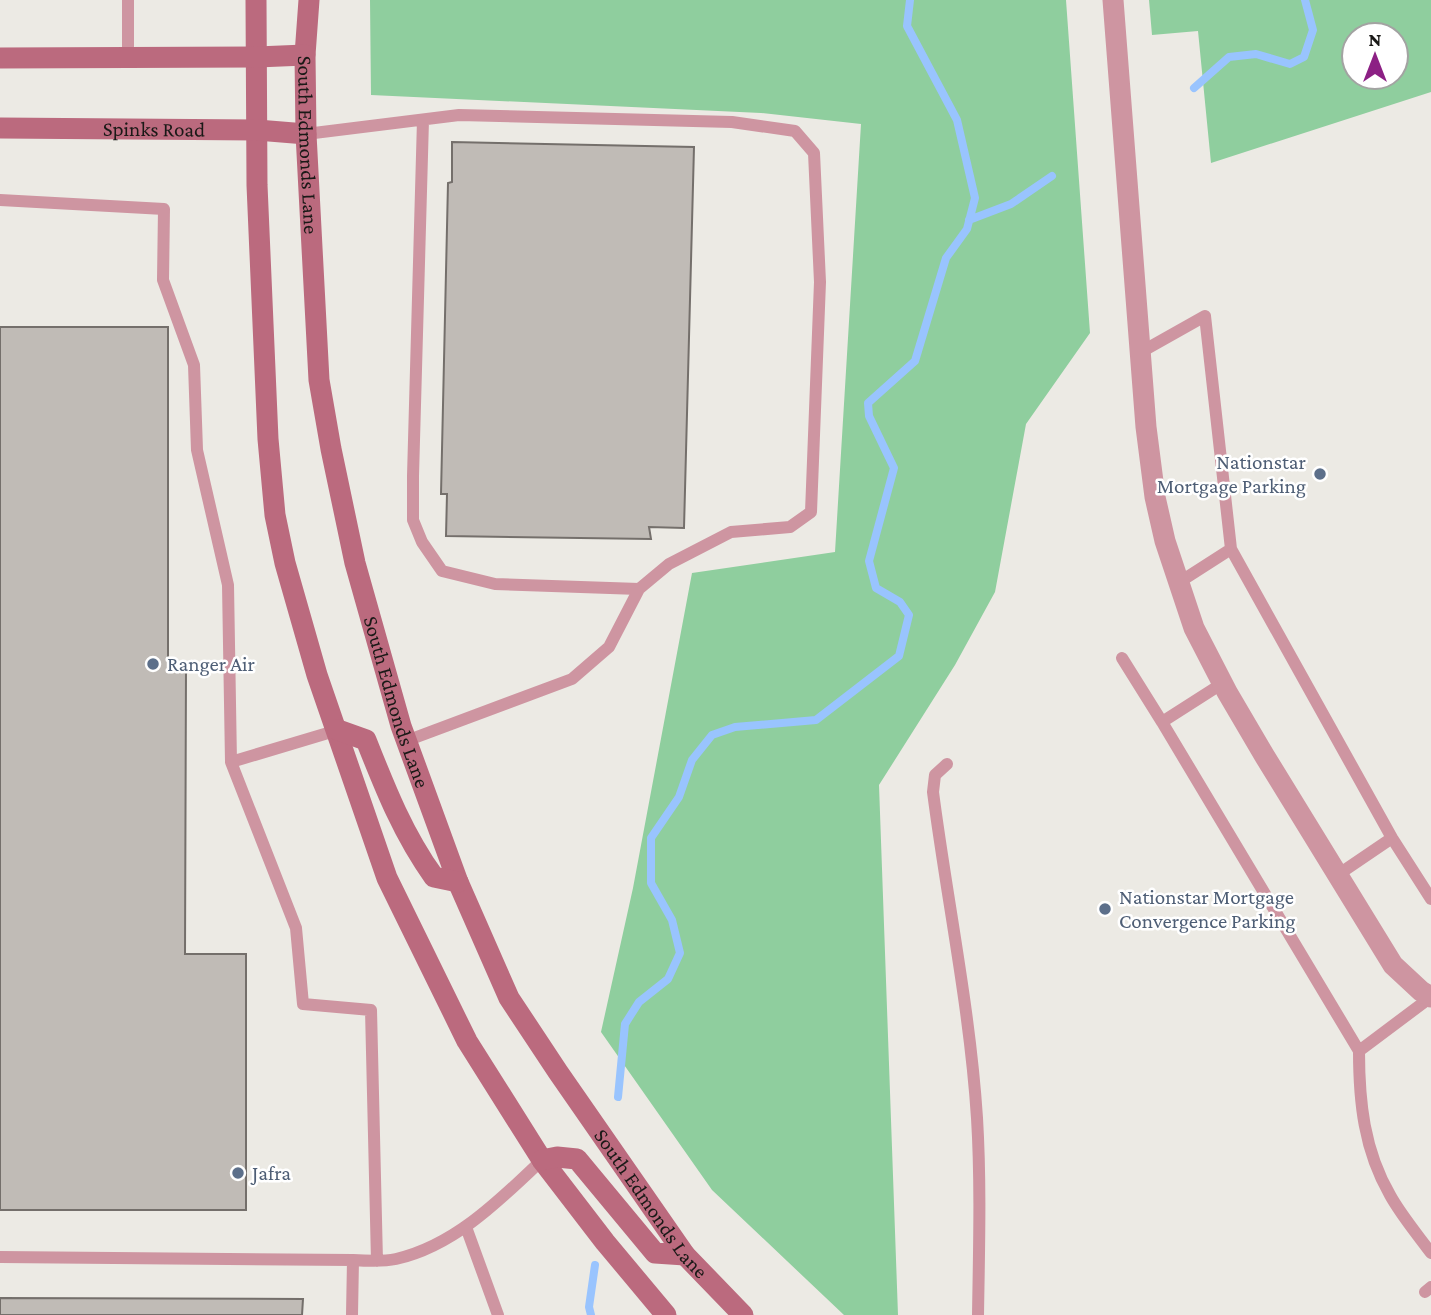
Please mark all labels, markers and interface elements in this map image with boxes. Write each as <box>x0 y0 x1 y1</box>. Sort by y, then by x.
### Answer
north arrow <box>1340 21 1410 91</box>
text: N <box>1369 29 1382 50</box>
street label: South Edmonds Lane <box>293 55 323 235</box>
street label: Spinks Road <box>103 117 205 142</box>
place label: Nationstar Mortgage Parking <box>1157 450 1307 498</box>
marker: Nationstar Mortgage Parking <box>1312 466 1328 482</box>
street label: South Edmonds Lane <box>359 613 435 791</box>
place label: Ranger Air <box>167 652 256 676</box>
marker: Ranger Air <box>145 656 161 672</box>
place label: Nationstar Mortgage Convergence Parking <box>1119 885 1295 933</box>
marker: Nationstar Mortgage Convergence Parking <box>1097 901 1113 917</box>
street label: South Edmonds Lane <box>589 1124 713 1283</box>
place label: Jafra <box>250 1161 291 1185</box>
marker: Jafra <box>230 1165 246 1181</box>

